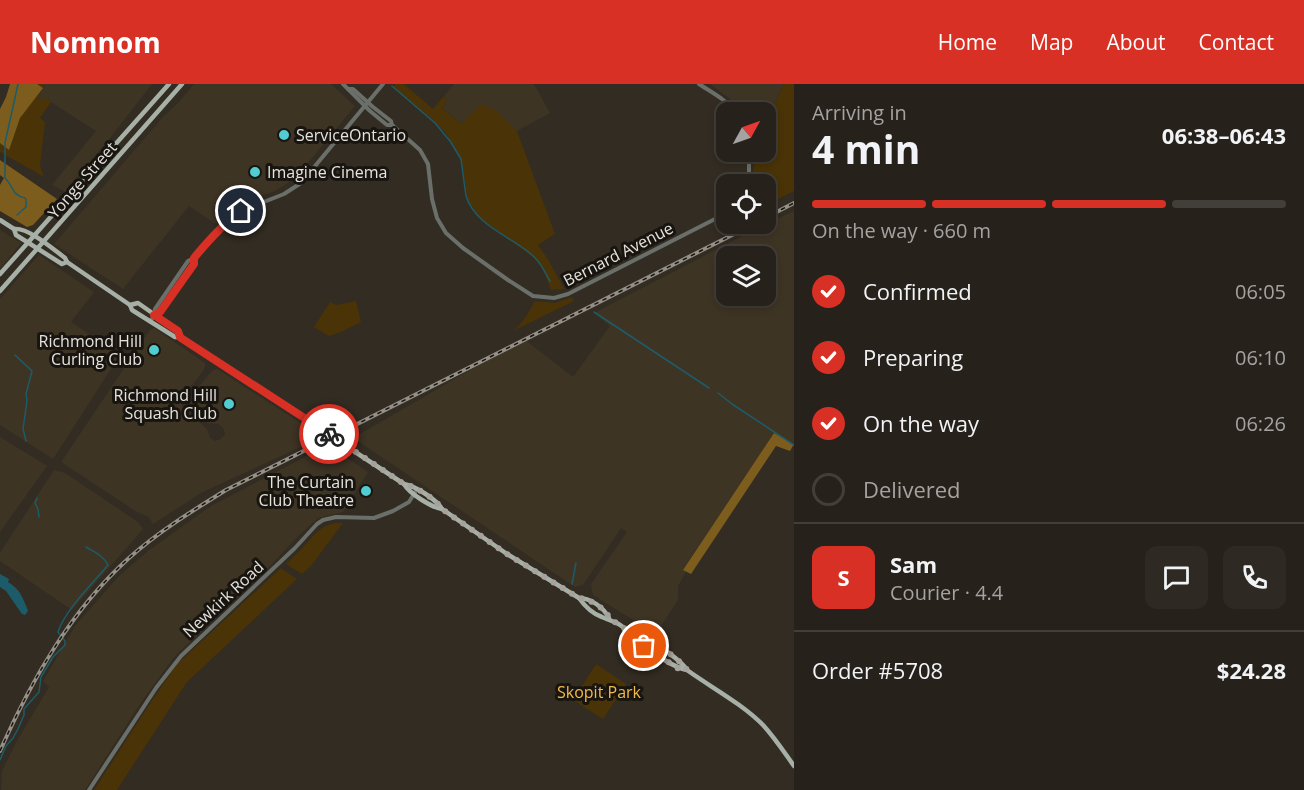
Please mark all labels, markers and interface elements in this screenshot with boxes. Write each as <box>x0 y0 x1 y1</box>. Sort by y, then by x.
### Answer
text: Nomnom <box>30 23 161 61</box>
text: Home <box>938 28 997 56</box>
text: Map <box>1030 28 1073 56</box>
text: About <box>1106 28 1166 56</box>
text: Contact <box>1199 28 1274 56</box>
text: Arriving in <box>812 99 907 126</box>
north arrow <box>716 102 776 162</box>
map controls <box>716 102 776 306</box>
text: 06:38–06:43 <box>1162 120 1286 150</box>
text: 4 min <box>812 122 920 175</box>
place label: ServiceOntario <box>296 124 406 146</box>
marker: ServiceOntario <box>277 128 291 142</box>
street label: Yonge Street <box>43 137 122 223</box>
place label: Imagine Cinema <box>267 161 387 183</box>
marker: Imagine Cinema <box>248 165 262 179</box>
button: locate <box>716 174 776 234</box>
pin <box>215 185 266 236</box>
icon: home <box>224 194 257 227</box>
street label: Bernard Avenue <box>559 217 677 291</box>
text: On the way · 660 m <box>812 217 991 244</box>
button: layers <box>716 246 776 306</box>
icon: check <box>812 275 845 308</box>
text: Confirmed <box>863 276 972 306</box>
text: 06:05 <box>1235 278 1286 305</box>
place label: Richmond Hill Curling Club <box>39 330 142 370</box>
icon: check <box>812 341 845 374</box>
text: Preparing <box>863 342 963 372</box>
marker: Richmond Hill Curling Club <box>147 343 161 357</box>
text: 06:10 <box>1235 344 1286 371</box>
place label: Richmond Hill Squash Club <box>114 384 217 424</box>
marker: Richmond Hill Squash Club <box>222 397 236 411</box>
courier <box>299 404 359 464</box>
icon: check <box>812 407 845 440</box>
text: On the way <box>863 408 979 438</box>
text: 06:26 <box>1235 410 1286 437</box>
icon: bike <box>313 418 346 451</box>
place label: The Curtain Club Theatre <box>258 471 354 511</box>
text: Delivered <box>863 474 961 504</box>
marker: The Curtain Club Theatre <box>359 484 373 498</box>
button: chat <box>1145 546 1208 609</box>
button: phone <box>1223 546 1286 609</box>
text: Sam <box>890 549 937 579</box>
street label: Newkirk Road <box>178 556 268 642</box>
text: S <box>837 562 850 592</box>
text: Courier · 4.4 <box>890 579 1003 606</box>
pin <box>618 620 669 671</box>
icon: bag <box>627 629 660 662</box>
text: Order #5708 <box>812 655 943 685</box>
text: $24.28 <box>1217 655 1286 685</box>
park label: Skopit Park <box>557 681 642 703</box>

